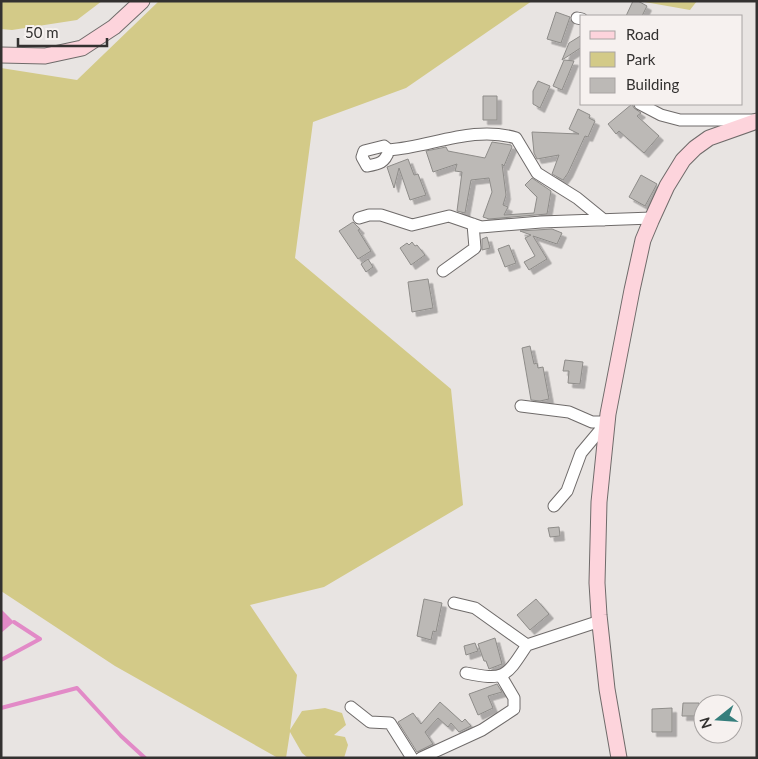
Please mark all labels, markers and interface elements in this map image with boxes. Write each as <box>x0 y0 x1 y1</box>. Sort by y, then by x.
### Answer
scale bar <box>18 15 106 47</box>
legend <box>580 15 743 105</box>
text: 50 m <box>25 23 59 41</box>
text: Road <box>626 25 659 43</box>
text: Park <box>626 50 656 68</box>
text: Building <box>626 75 679 93</box>
north arrow <box>693 694 743 744</box>
text: N <box>695 715 715 731</box>

